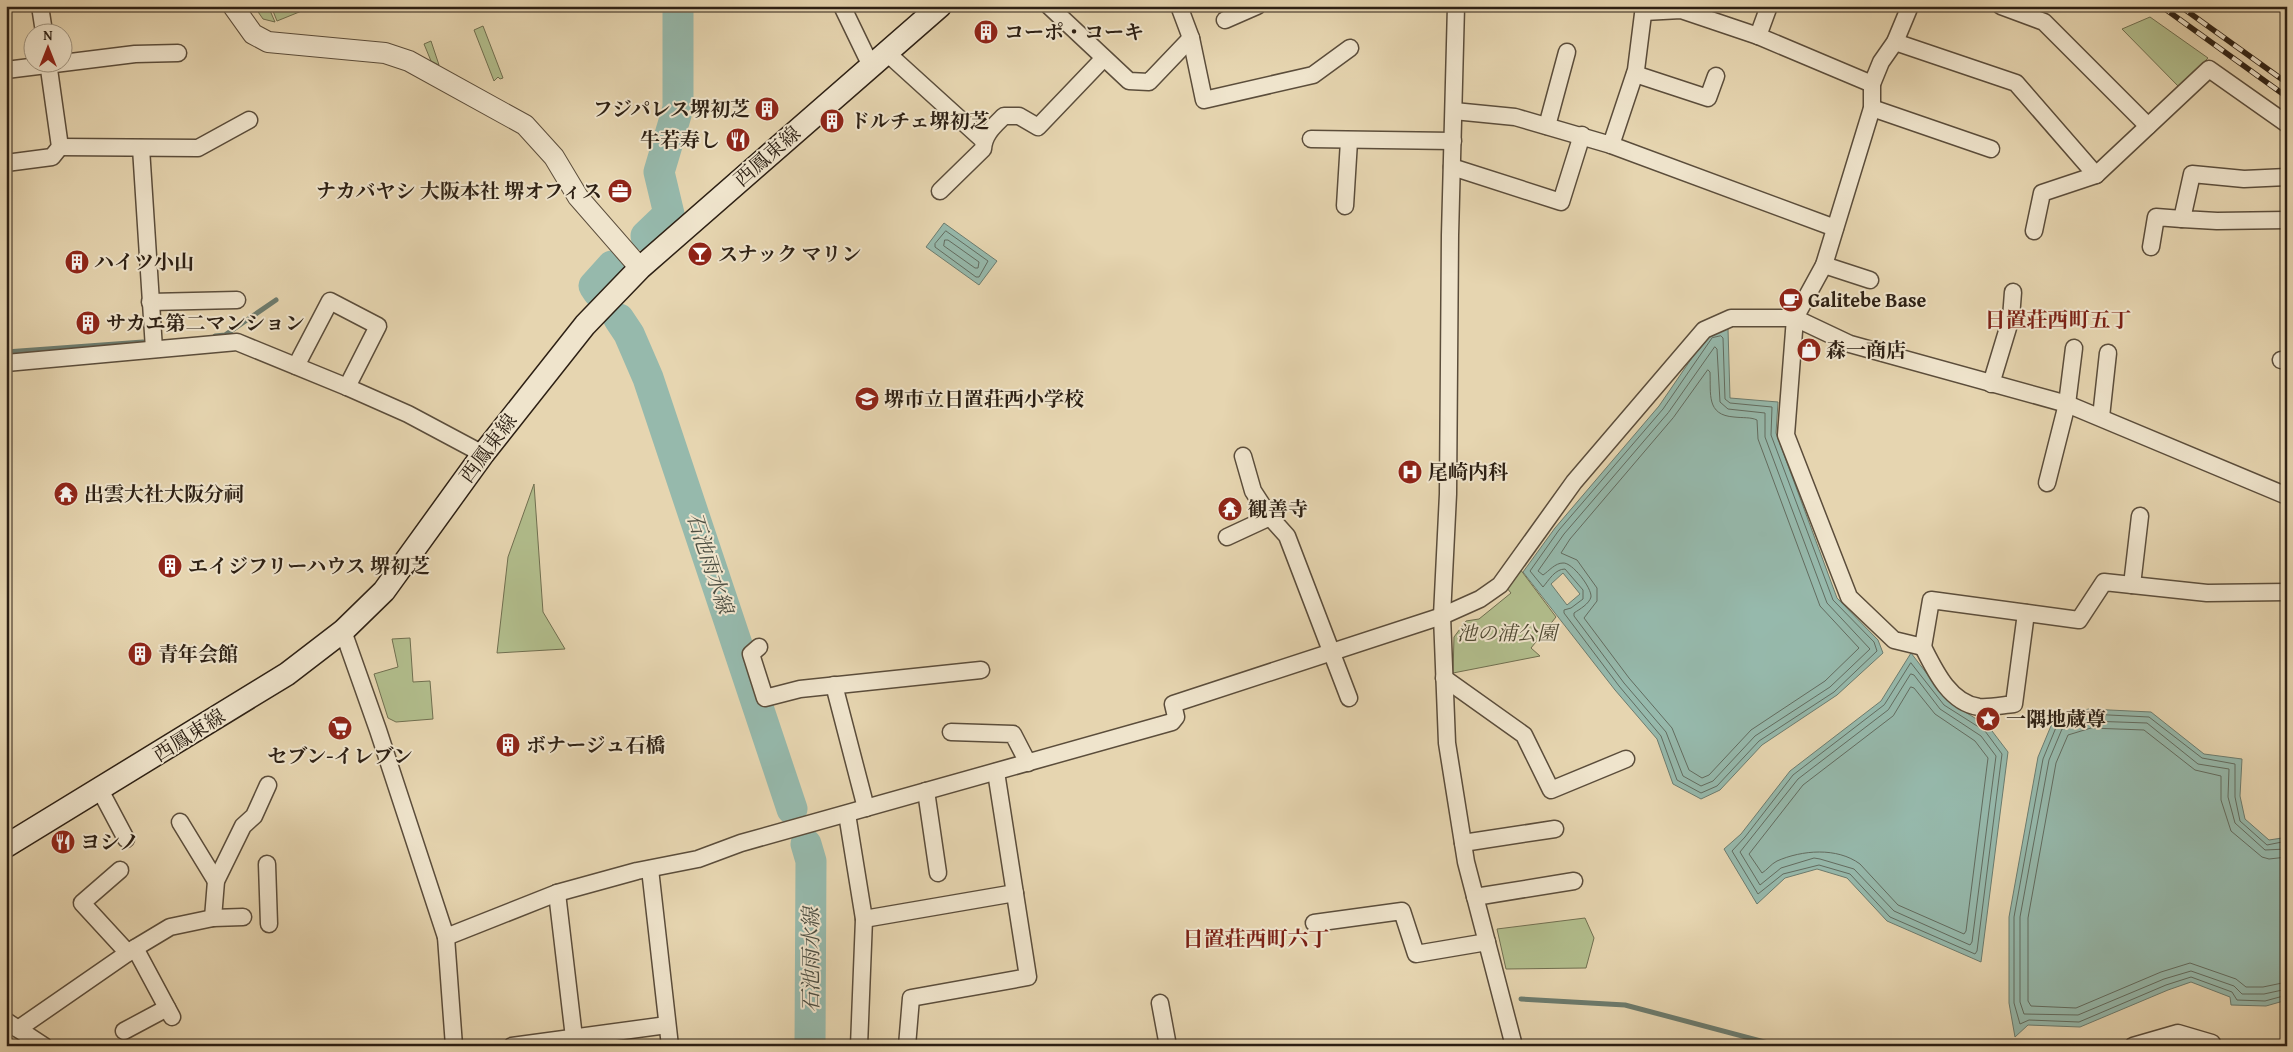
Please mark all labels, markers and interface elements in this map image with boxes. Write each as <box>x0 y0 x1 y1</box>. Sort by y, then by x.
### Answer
place label: コーポ・コーキ <box>1004 17 1144 46</box>
building icon: コーポ・コーキ <box>973 19 999 45</box>
north arrow <box>22 22 72 72</box>
text: N <box>43 25 53 45</box>
place label: フジパレス堺初芝 <box>593 94 750 123</box>
building icon: フジパレス堺初芝 <box>754 96 780 122</box>
place label: ドルチェ堺初芝 <box>850 106 989 135</box>
building icon: ドルチェ堺初芝 <box>819 108 845 134</box>
street label: 西鳳東線 <box>727 118 806 193</box>
place label: 牛若寿し <box>640 125 720 154</box>
restaurant icon: 牛若寿し <box>725 127 751 153</box>
place label: ナカバヤシ 大阪本社 堺オフィス <box>316 176 602 205</box>
office icon: ナカバヤシ 大阪本社 堺オフィス <box>607 178 633 204</box>
place label: スナック マリン <box>718 239 862 268</box>
bar icon: スナック マリン <box>687 241 713 267</box>
place label: ハイツ小山 <box>94 247 194 276</box>
building icon: ハイツ小山 <box>64 249 90 275</box>
place label: Galitebe Base <box>1808 285 1927 314</box>
cafe icon: Galitebe Base <box>1778 287 1804 313</box>
district label: 日置荘西町五丁 <box>1985 304 2132 335</box>
place label: サカエ第二マンション <box>106 308 305 337</box>
building icon: サカエ第二マンション <box>75 310 101 336</box>
place label: 森一商店 <box>1826 335 1906 364</box>
shop icon: 森一商店 <box>1796 337 1822 363</box>
place label: 堺市立日置荘西小学校 <box>884 384 1084 413</box>
school or university icon: 堺市立日置荘西小学校 <box>854 386 880 412</box>
street label: 西鳳東線 <box>452 407 523 488</box>
place label: 尾崎内科 <box>1428 457 1508 486</box>
hospital icon: 尾崎内科 <box>1397 459 1423 485</box>
place label: 出雲大社大阪分祠 <box>84 479 244 508</box>
temple icon: 出雲大社大阪分祠 <box>53 481 79 507</box>
place label: 観善寺 <box>1248 494 1308 523</box>
temple icon: 観善寺 <box>1217 496 1243 522</box>
water label: 石池雨水線 <box>680 508 742 620</box>
place label: エイジフリーハウス 堺初芝 <box>188 551 430 580</box>
building icon: エイジフリーハウス 堺初芝 <box>157 553 183 579</box>
park label: 池の浦公園 <box>1457 618 1560 647</box>
place label: 青年会館 <box>158 639 238 668</box>
building icon: 青年会館 <box>127 641 153 667</box>
street label: 西鳳東線 <box>147 701 230 768</box>
place label: 一隅地蔵尊 <box>2006 704 2106 733</box>
place icon: 一隅地蔵尊 <box>1975 706 2001 732</box>
supermarket icon: セブン-イレブン <box>327 715 353 741</box>
place label: ボナージュ石橋 <box>526 730 665 759</box>
building icon: ボナージュ石橋 <box>495 732 521 758</box>
place label: セブン-イレブン <box>267 741 413 770</box>
place label: ヨシノ <box>80 827 139 856</box>
restaurant icon: ヨシノ <box>50 829 76 855</box>
water label: 石池雨水線 <box>795 905 826 1013</box>
district label: 日置荘西町六丁 <box>1183 923 1330 954</box>

